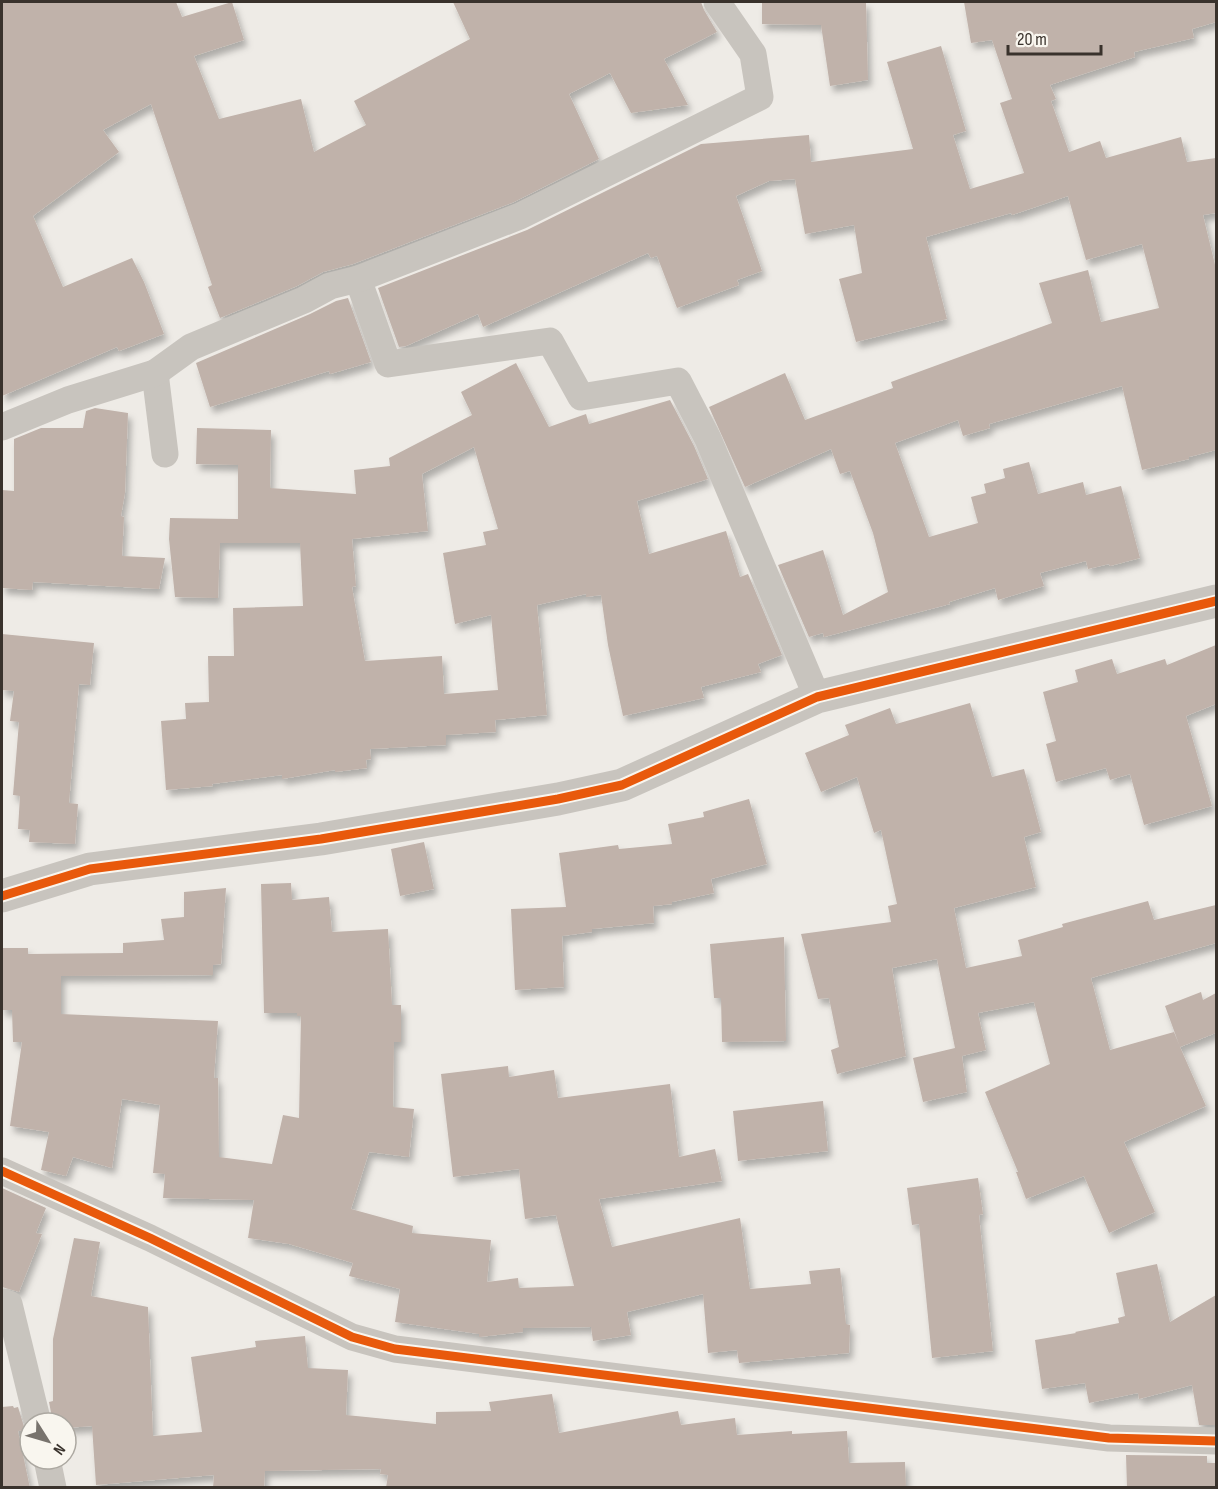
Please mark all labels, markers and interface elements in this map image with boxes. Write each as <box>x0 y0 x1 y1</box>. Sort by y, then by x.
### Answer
scale bar <box>1008 18 1101 56</box>
text: 20 m <box>1017 29 1047 50</box>
north arrow <box>18 1411 78 1471</box>
text: N <box>49 1440 69 1458</box>

